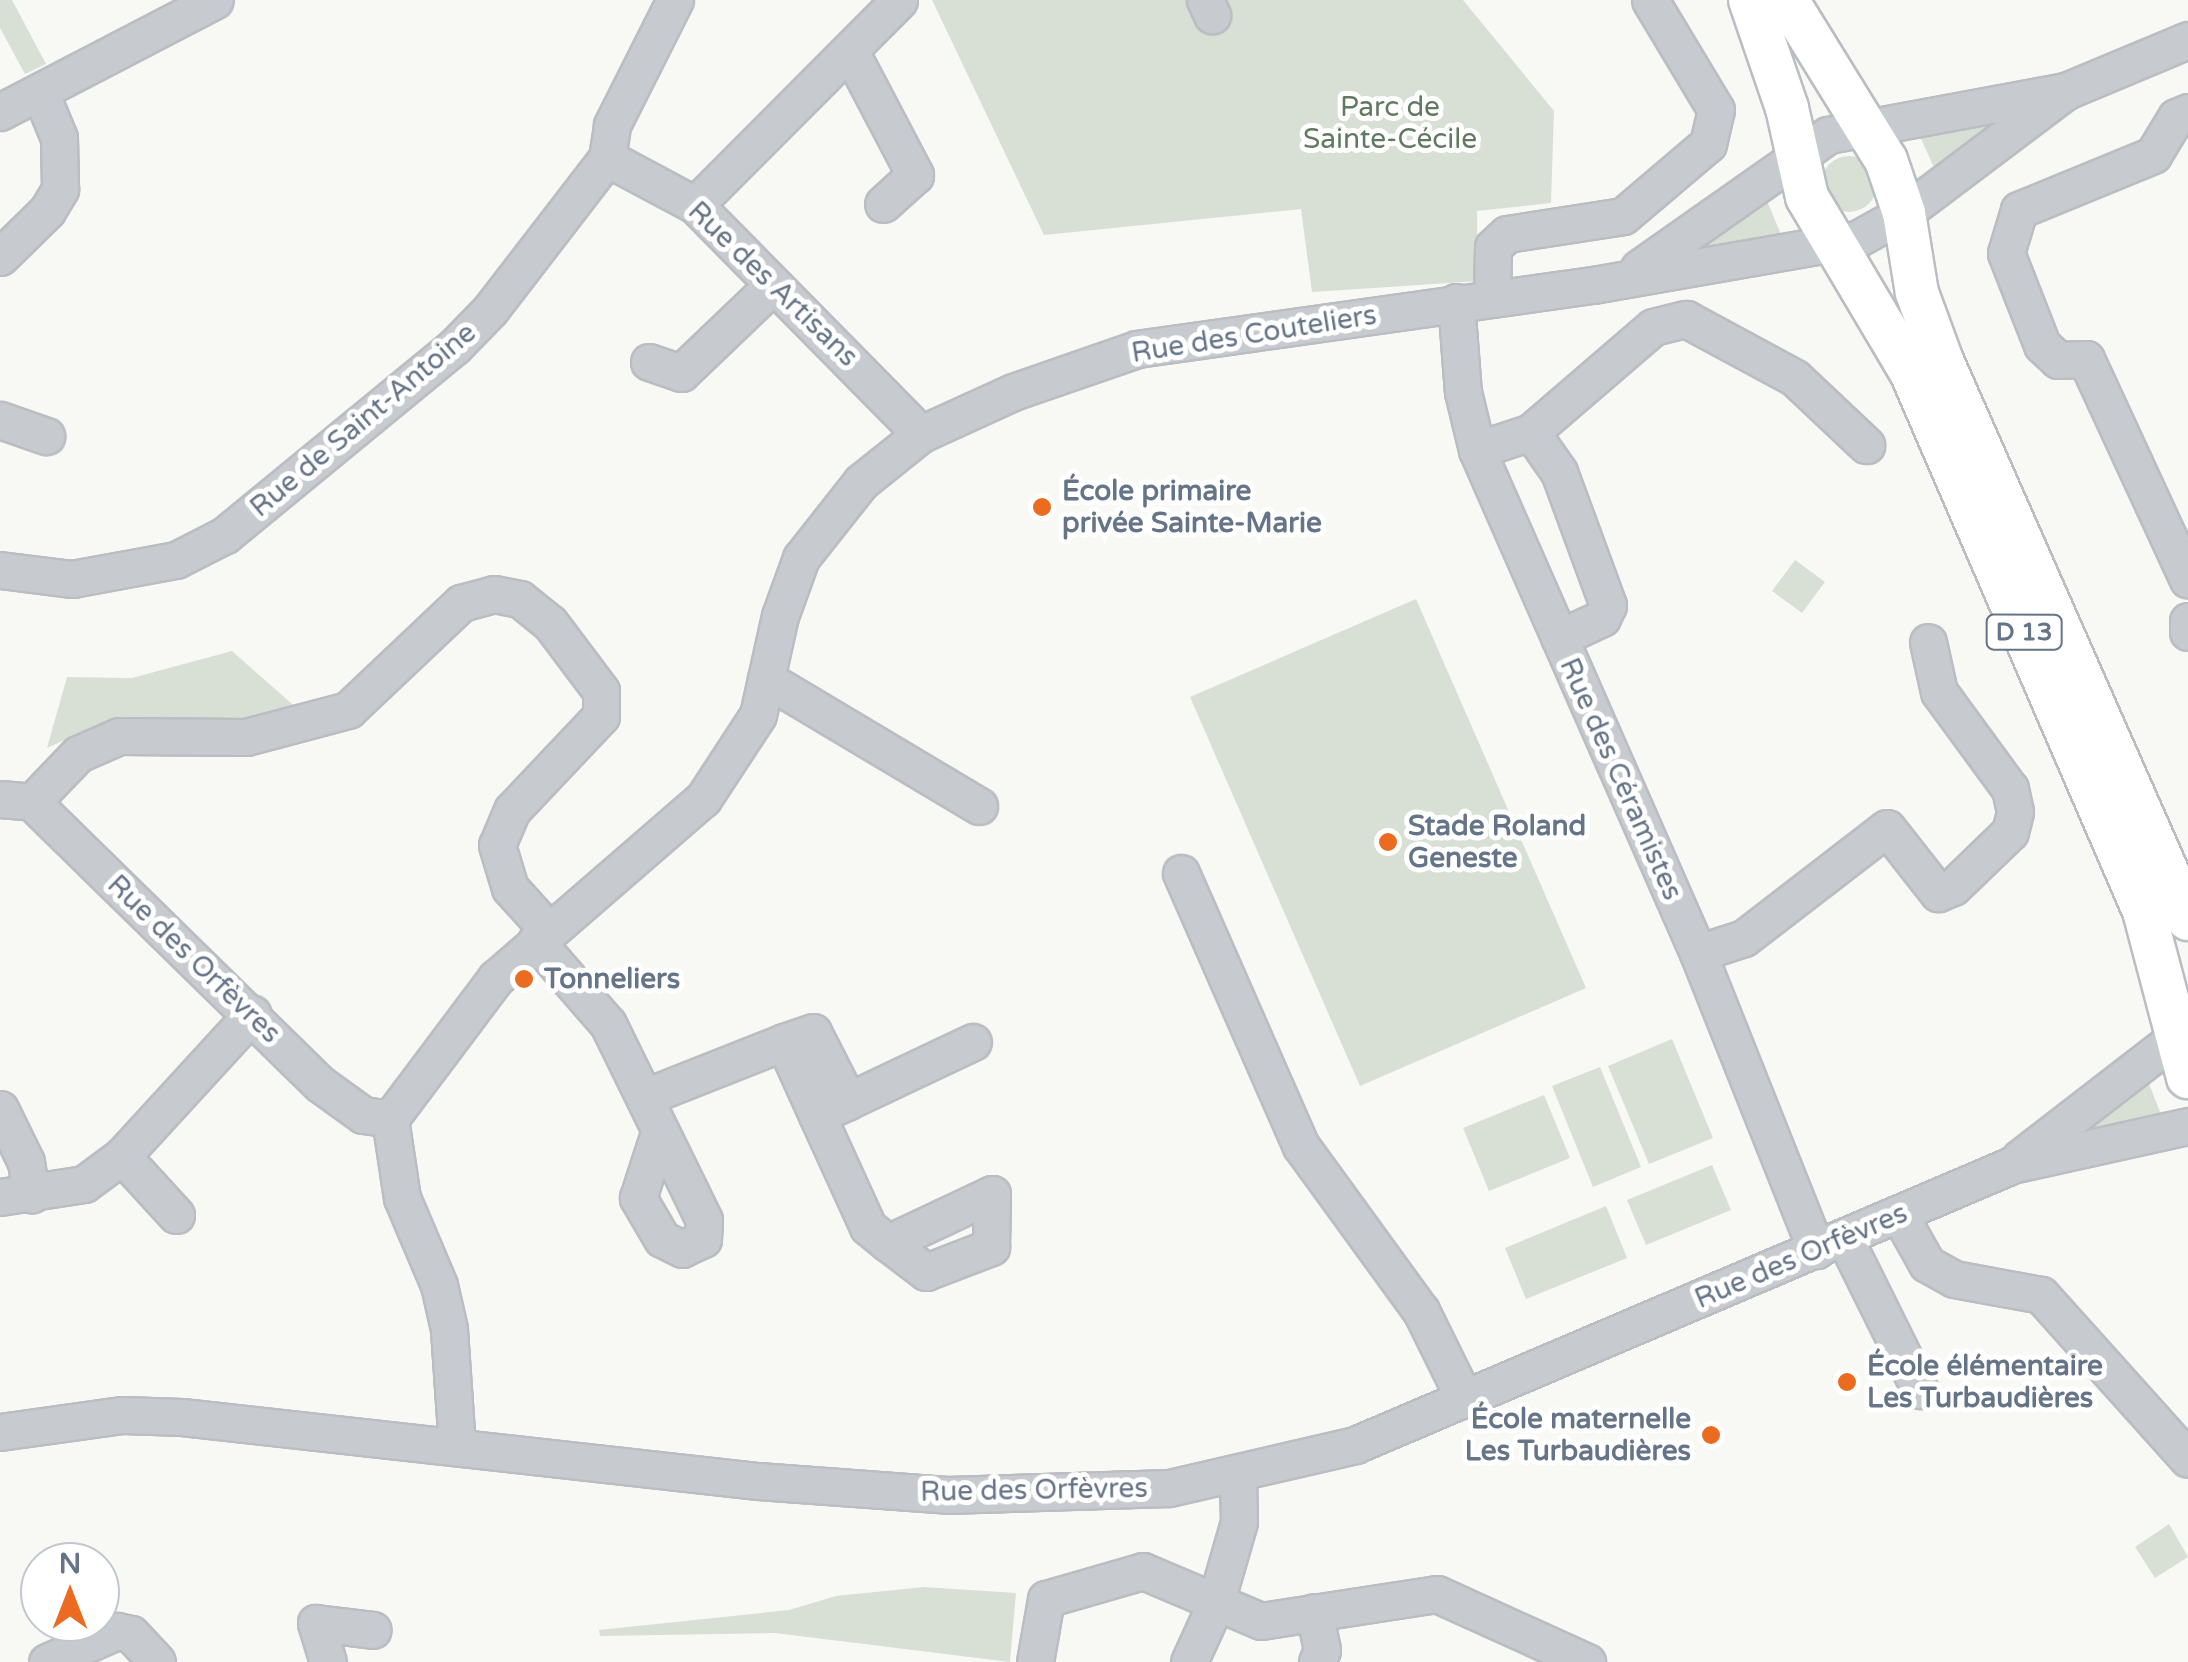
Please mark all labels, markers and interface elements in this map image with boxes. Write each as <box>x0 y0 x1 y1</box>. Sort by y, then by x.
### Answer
park label: Parc de Sainte-Cécile <box>1303 90 1477 156</box>
street label: Rue des Artisans <box>681 194 865 374</box>
street label: Rue des Couteliers <box>1129 298 1379 370</box>
street label: Rue de Saint-Antoine <box>243 316 483 524</box>
place label: École primaire privée Sainte-Marie <box>1062 474 1322 540</box>
marker: École primaire privée Sainte-Marie <box>1031 496 1053 518</box>
road number: D 13 <box>1984 612 2064 652</box>
street label: Rue des Céramistes <box>1552 653 1690 905</box>
place label: Stade Roland Geneste <box>1408 809 1586 875</box>
marker: Stade Roland Geneste <box>1377 831 1399 853</box>
street label: Rue des Orfèvres <box>100 868 288 1050</box>
place label: Tonneliers <box>544 962 680 996</box>
marker: Tonneliers <box>513 968 535 990</box>
street label: Rue des Orfèvres <box>1690 1196 1912 1316</box>
place label: École élémentaire Les Turbaudières <box>1867 1349 2103 1415</box>
marker: École élémentaire Les Turbaudières <box>1836 1371 1858 1393</box>
place label: École maternelle Les Turbaudières <box>1465 1402 1691 1468</box>
marker: École maternelle Les Turbaudières <box>1700 1424 1722 1446</box>
street label: Rue des Orfèvres <box>920 1471 1148 1509</box>
north arrow <box>20 1542 120 1642</box>
text: N <box>59 1547 81 1581</box>

